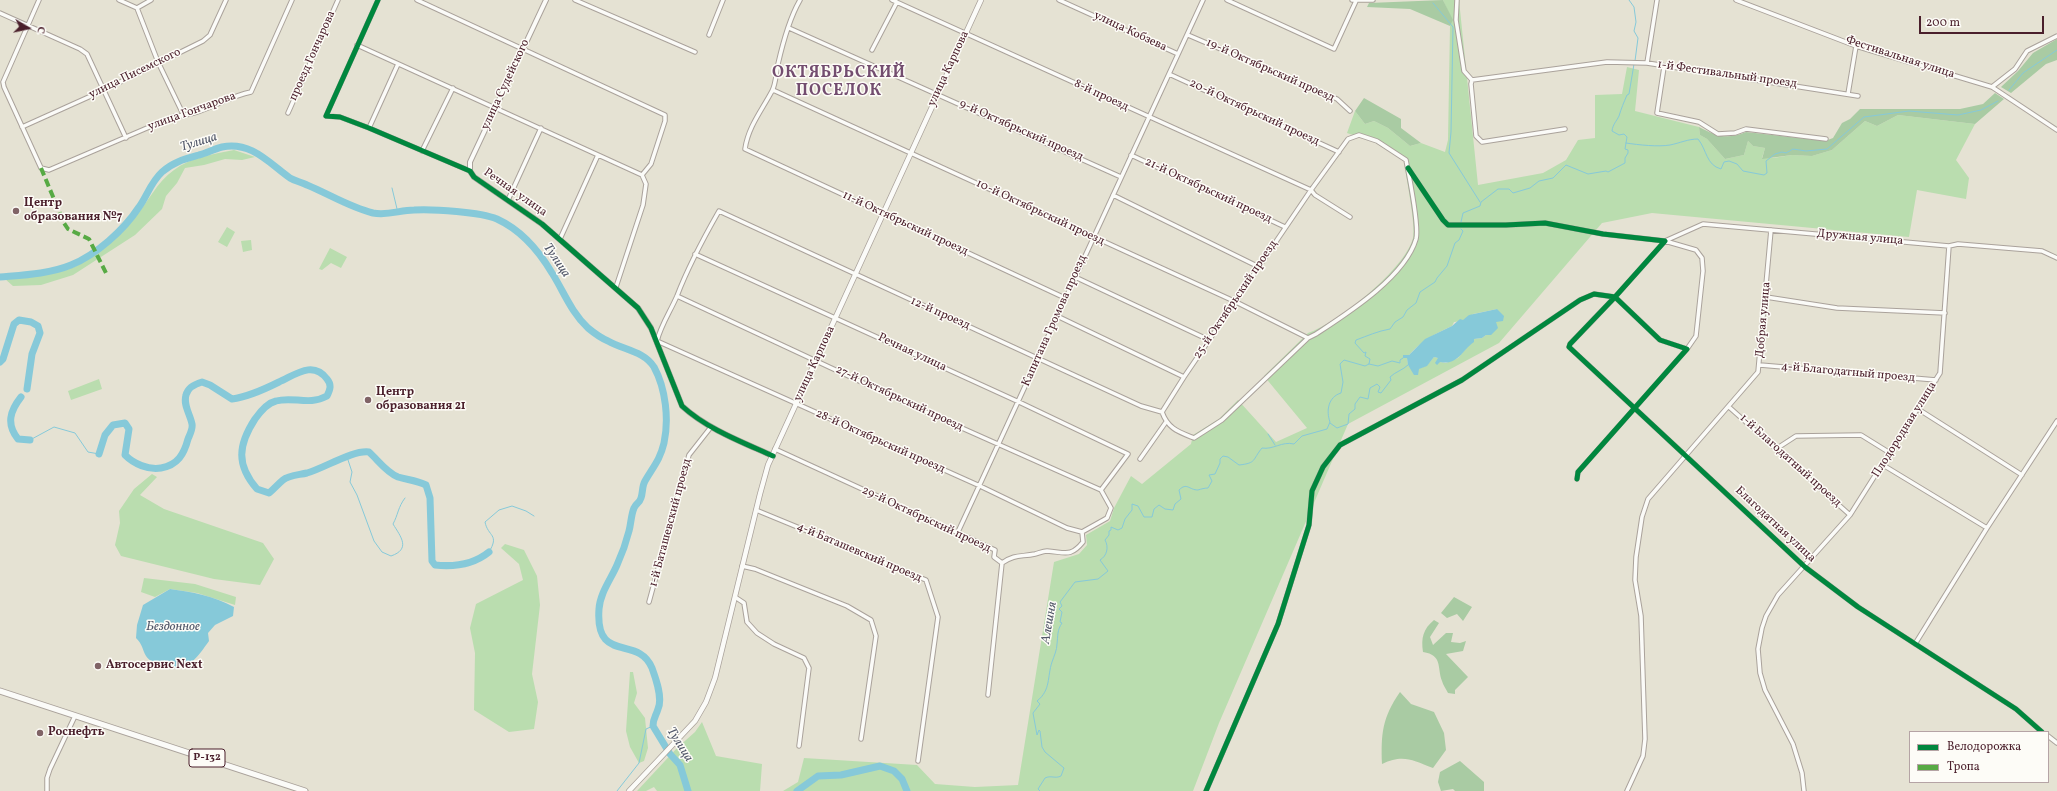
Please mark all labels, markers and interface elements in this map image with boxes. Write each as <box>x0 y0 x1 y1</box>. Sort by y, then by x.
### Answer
north arrow <box>8 8 48 48</box>
scale bar <box>1921 8 2046 34</box>
street label: проезд Гончарова <box>287 9 339 103</box>
street label: улица Кобзева <box>1091 9 1169 55</box>
text: 200 m <box>1926 15 1960 31</box>
text: С <box>32 25 48 35</box>
street label: улица Карпова <box>925 29 973 109</box>
street label: Фестивальная улица <box>1844 34 1956 82</box>
street label: 19-й Октябрьский проезд <box>1204 36 1336 106</box>
street label: улица Судейского <box>479 37 533 133</box>
street label: улица Писемского <box>87 45 183 103</box>
street label: 1-й Фестивальный проезд <box>1656 58 1798 92</box>
district label: ОКТЯБРЬСКИЙ ПОСЕЛОК <box>772 64 906 102</box>
street label: 8-й проезд <box>1071 77 1131 115</box>
street label: 20-й Октябрьский проезд <box>1187 77 1321 149</box>
street label: улица Гончарова <box>146 89 238 135</box>
street label: 9-й Октябрьский проезд <box>957 97 1085 165</box>
water label: Тулица <box>179 130 219 156</box>
street label: 21-й Октябрьский проезд <box>1142 155 1274 227</box>
street label: Речная улица <box>480 166 550 220</box>
street label: 10-й Октябрьский проезд <box>973 177 1107 249</box>
street label: 11-й Октябрьский проезд <box>840 189 970 259</box>
place label: Центр образования №7 <box>24 197 122 225</box>
marker: Центр образования №7 <box>11 206 21 216</box>
street label: Дружная улица <box>1816 227 1904 249</box>
street label: 25-й Октябрьский проезд <box>1191 238 1281 362</box>
water label: Тулица <box>539 241 573 281</box>
street label: Капитана Громова проезд <box>1019 253 1091 389</box>
street label: Добрая улица <box>1754 281 1774 359</box>
street label: 12-й проезд <box>908 294 972 334</box>
street label: улица Карпова <box>791 324 839 404</box>
street label: Речная улица <box>875 331 949 375</box>
street label: 4-й Благодатный проезд <box>1780 360 1916 386</box>
street label: 27-й Октябрьский проезд <box>833 363 965 435</box>
street label: Плодородная улица <box>1870 379 1940 481</box>
place label: Центр образования 21 <box>376 386 466 414</box>
marker: Центр образования 21 <box>363 395 373 405</box>
street label: 28-й Октябрьский проезд <box>813 407 947 477</box>
street label: 1-й Благодатный проезд <box>1736 411 1844 511</box>
street label: 1-й Баташевский проезд <box>647 457 695 589</box>
street label: 29-й Октябрьский проезд <box>859 484 993 556</box>
street label: Благодатная улица <box>1732 484 1818 566</box>
street label: 4-й Баташевский проезд <box>794 520 924 586</box>
water label: Алешня <box>1039 601 1061 645</box>
water label: Бездонное <box>146 620 200 636</box>
place label: Автосервис Next <box>106 659 202 673</box>
marker: Автосервис Next <box>93 661 103 671</box>
water label: Тулица <box>662 725 696 765</box>
place label: Роснефть <box>48 726 105 740</box>
marker: Роснефть <box>35 728 45 738</box>
legend <box>1909 731 2049 783</box>
text: Велодорожка <box>1947 739 2021 755</box>
road number: Р-132 <box>189 749 225 767</box>
text: Тропа <box>1947 759 1980 775</box>

